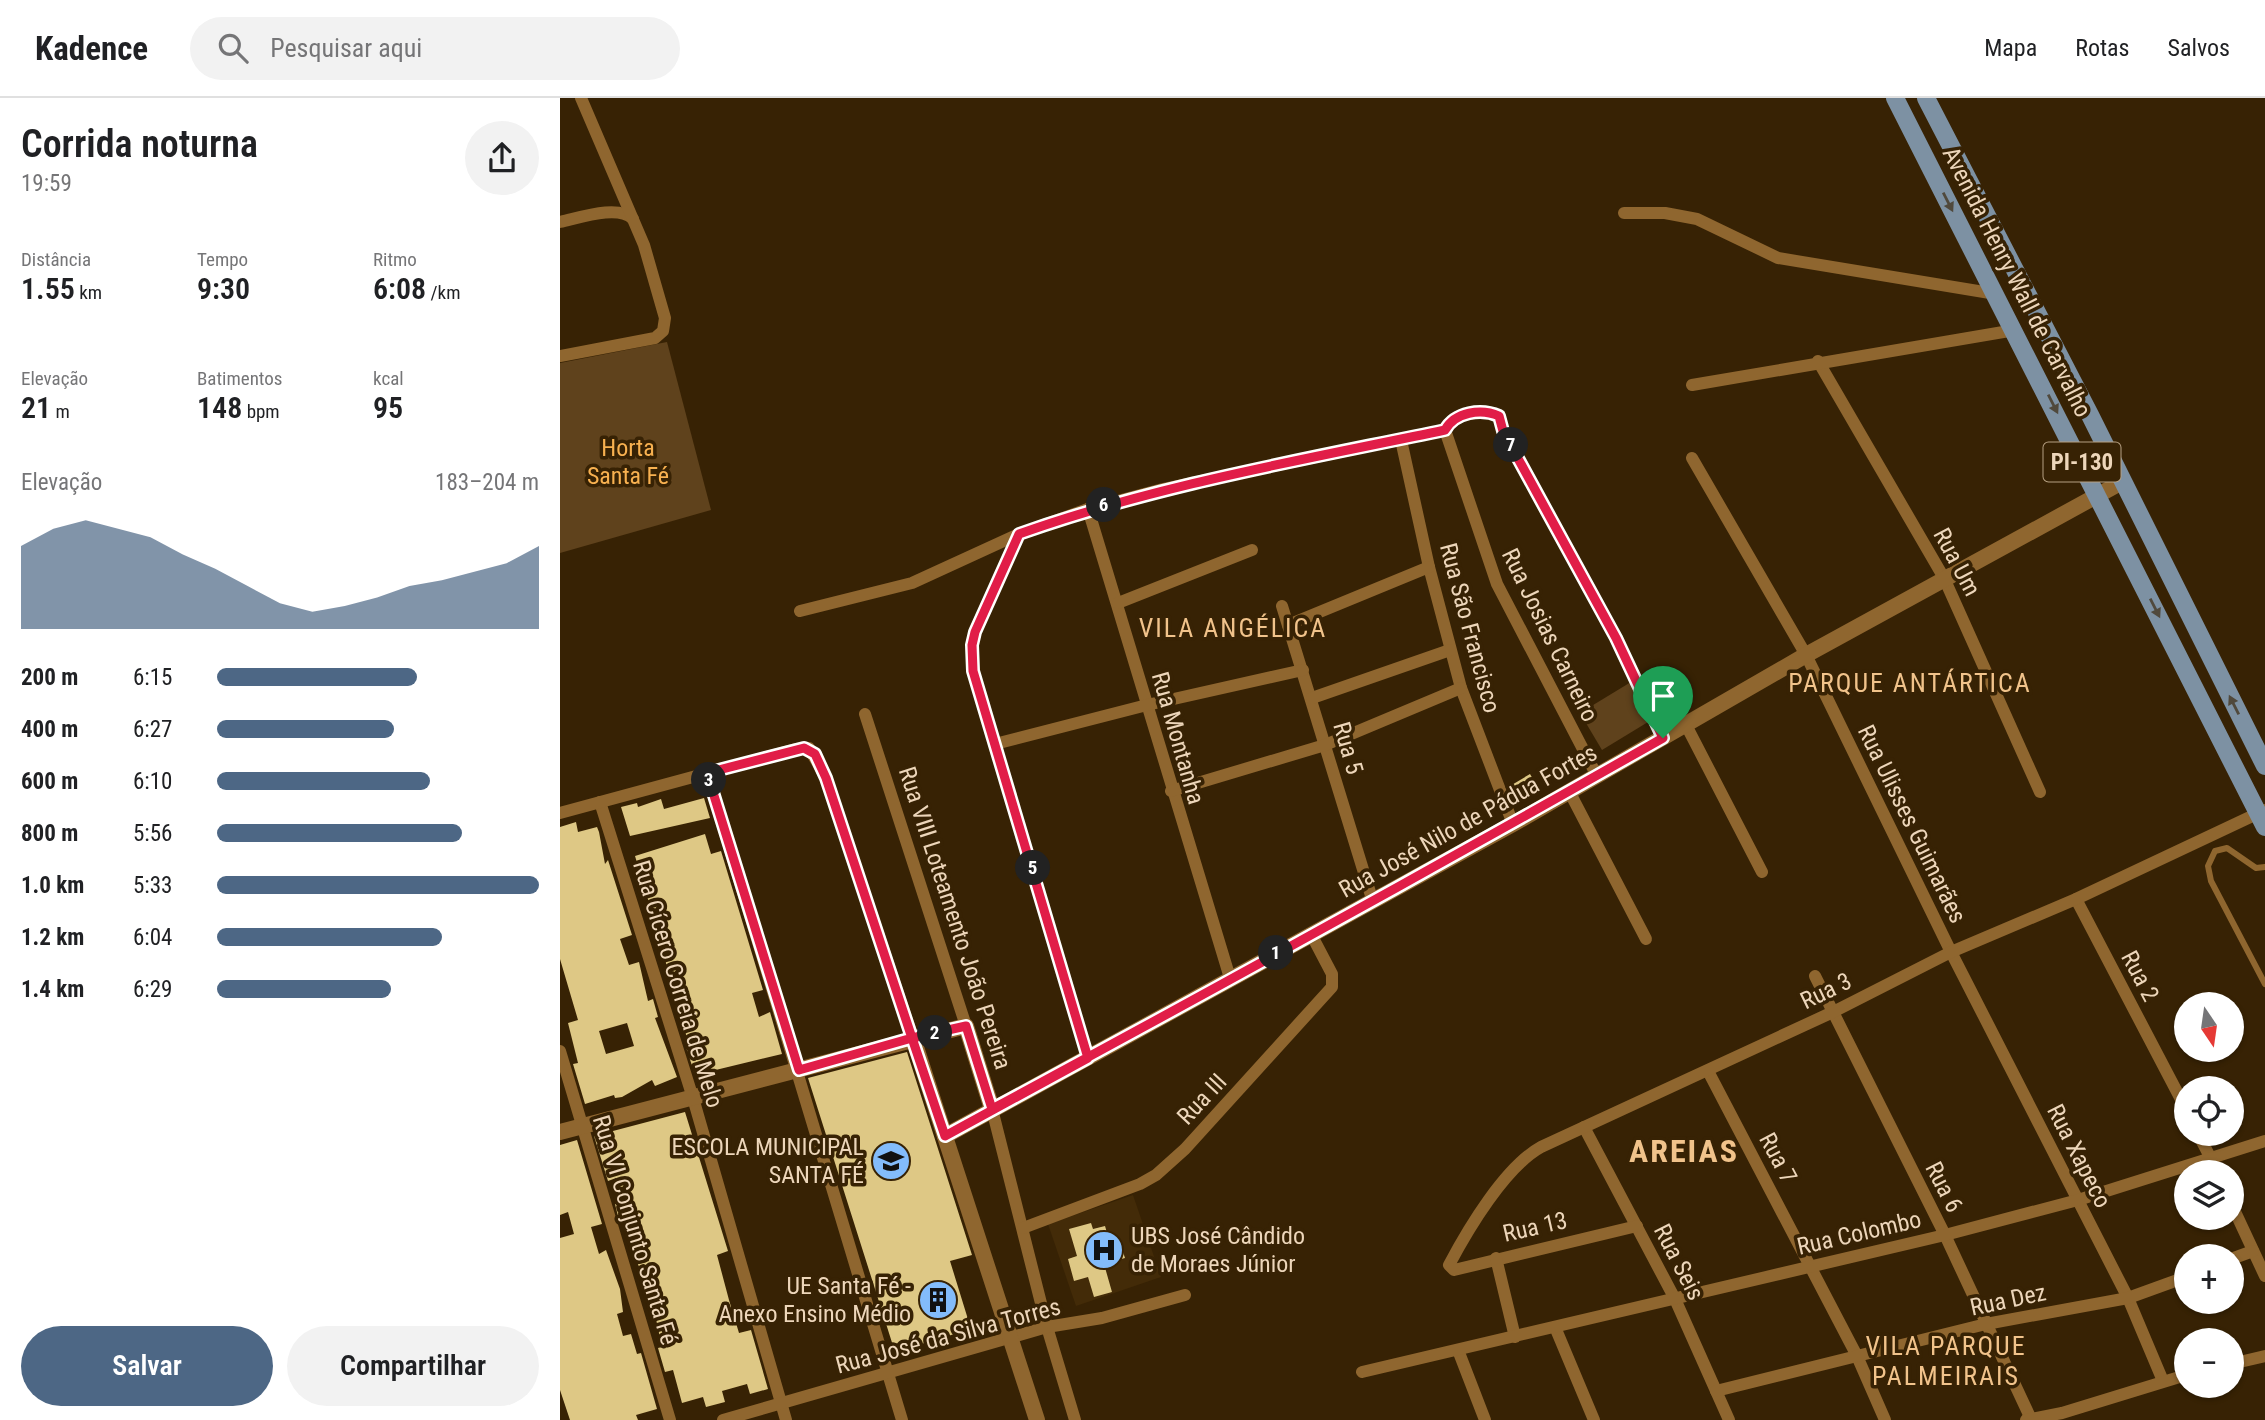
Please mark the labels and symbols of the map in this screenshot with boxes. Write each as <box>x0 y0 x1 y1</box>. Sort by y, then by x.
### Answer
street label: Avenida Henry Wall de Carvalho <box>1937 142 2097 422</box>
one-way arrow <box>1943 192 1954 212</box>
one-way arrow <box>2047 394 2058 414</box>
pin: 7 <box>1494 428 1528 462</box>
park label: Horta Santa Fé <box>587 434 669 490</box>
road number: PI-130 <box>2044 442 2120 482</box>
pin: 6 <box>1086 488 1122 522</box>
street label: Rua Um <box>1928 523 1986 601</box>
street label: Rua São Francisco <box>1434 540 1506 716</box>
street label: Rua Josias Carneiro <box>1496 544 1604 726</box>
one-way arrow <box>2149 598 2160 618</box>
district label: VILA ANGÉLICA <box>1139 613 1327 643</box>
pin <box>1633 666 1693 738</box>
district label: PARQUE ANTÁRTICA <box>1788 668 2032 698</box>
street label: Rua Montanha <box>1146 669 1210 807</box>
one-way arrow <box>2229 695 2240 715</box>
street label: Rua 5 <box>1327 719 1369 777</box>
street label: Rua Ulisses Guimarães <box>1852 720 1972 928</box>
street label: Rua José Nilo de Pádua Fortes <box>1334 738 1602 904</box>
pin: 3 <box>692 762 726 798</box>
street label: Rua VIII Loteamento João Pereira <box>893 763 1017 1073</box>
pin: 5 <box>1016 850 1050 886</box>
street label: Rua Cícero Correia de Melo <box>627 857 729 1111</box>
pin: 1 <box>1258 936 1294 970</box>
street label: Rua 2 <box>2115 946 2165 1006</box>
street label: Rua 3 <box>1796 967 1856 1015</box>
north arrow <box>2174 992 2244 1062</box>
pin: 2 <box>918 1016 952 1051</box>
street label: Rua III <box>1172 1068 1232 1130</box>
street label: Rua Xapeco <box>2041 1100 2117 1212</box>
street label: Rua VI Conjunto Santa Fé <box>587 1112 683 1348</box>
street label: Rua 7 <box>1753 1128 1803 1188</box>
district label: AREIAS <box>1629 1132 1739 1170</box>
place label: ESCOLA MUNICIPAL SANTA FÉ <box>672 1133 864 1189</box>
school or university icon: ESCOLA MUNICIPAL SANTA FÉ <box>870 1140 912 1182</box>
street label: Rua 6 <box>1919 1157 1969 1217</box>
street label: Rua Colombo <box>1794 1205 1924 1261</box>
street label: Rua 13 <box>1500 1206 1570 1248</box>
street label: Rua Seis <box>1648 1219 1710 1305</box>
place label: UBS José Cândido de Moraes Júnior <box>1131 1222 1305 1278</box>
hospital icon: UBS José Cândido de Moraes Júnior <box>1083 1229 1125 1271</box>
place label: UE Santa Fé - Anexo Ensino Médio <box>718 1272 911 1328</box>
street label: Rua Dez <box>1968 1278 2048 1322</box>
building icon: UE Santa Fé - Anexo Ensino Médio <box>917 1279 959 1321</box>
street label: Rua José da Silva Torres <box>832 1292 1064 1380</box>
district label: VILA PARQUE PALMEIRAIS <box>1865 1331 2027 1391</box>

